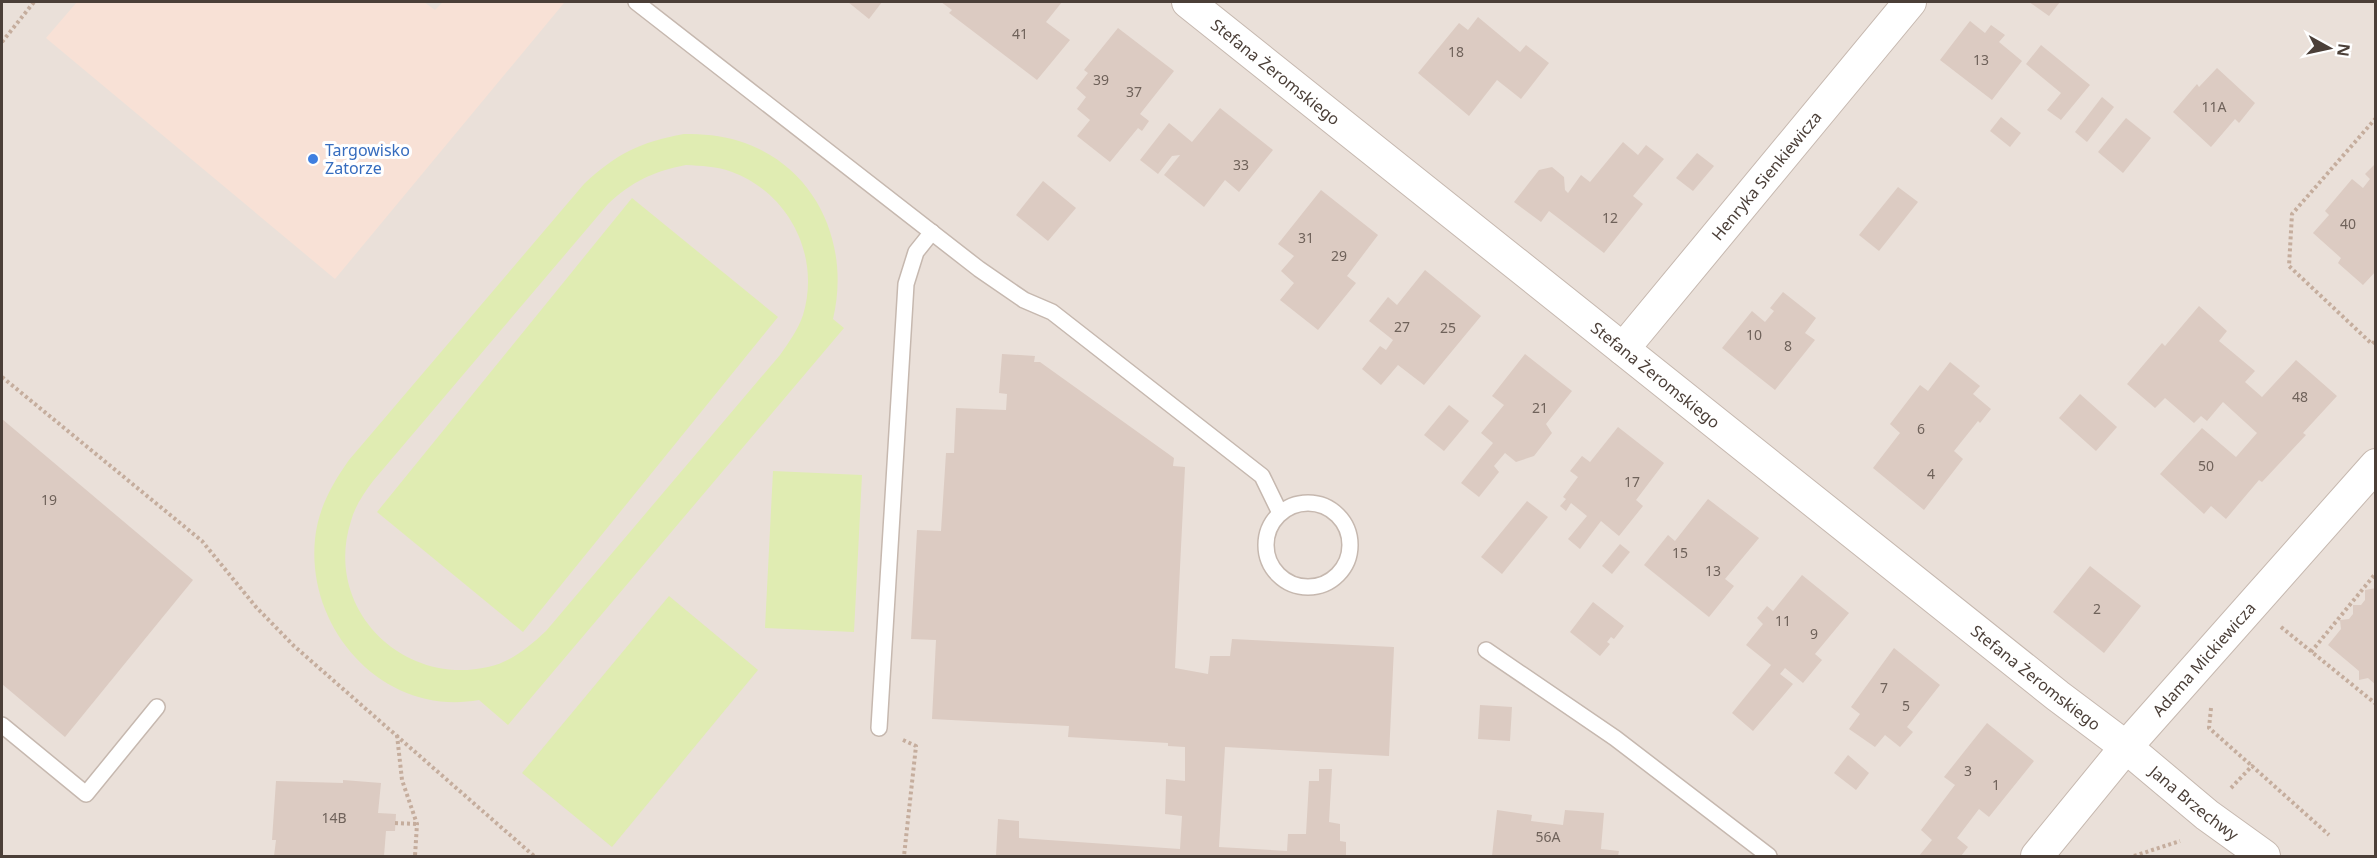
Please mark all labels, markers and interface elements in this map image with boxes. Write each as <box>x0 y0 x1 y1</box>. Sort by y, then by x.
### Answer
street label: Stefana Żeromskiego <box>1206 14 1345 130</box>
north arrow <box>2299 18 2359 78</box>
house number: 41 <box>1012 24 1028 43</box>
house number: 18 <box>1448 42 1464 61</box>
text: N <box>2332 42 2356 58</box>
house number: 13 <box>1973 50 1989 69</box>
house number: 39 <box>1093 70 1109 89</box>
house number: 37 <box>1126 82 1142 101</box>
house number: 11A <box>2202 97 2227 116</box>
street label: Henryka Sienkiewicza <box>1706 106 1826 245</box>
place label: Targowisko Zatorze <box>325 139 410 179</box>
marker: Targowisko Zatorze <box>306 152 320 166</box>
house number: 33 <box>1233 155 1249 174</box>
house number: 12 <box>1602 208 1618 227</box>
house number: 40 <box>2340 214 2356 233</box>
house number: 31 <box>1298 228 1314 247</box>
house number: 29 <box>1331 246 1347 265</box>
house number: 27 <box>1394 317 1410 336</box>
street label: Stefana Żeromskiego <box>1586 317 1725 433</box>
house number: 25 <box>1440 318 1456 337</box>
house number: 10 <box>1746 325 1762 344</box>
house number: 8 <box>1784 336 1792 355</box>
house number: 48 <box>2292 387 2308 406</box>
house number: 21 <box>1532 398 1548 417</box>
house number: 6 <box>1917 419 1925 438</box>
house number: 50 <box>2198 456 2214 475</box>
house number: 4 <box>1927 464 1935 483</box>
house number: 17 <box>1624 472 1640 491</box>
house number: 19 <box>41 490 57 509</box>
house number: 15 <box>1672 543 1688 562</box>
house number: 13 <box>1705 561 1721 580</box>
street label: Adama Mickiewicza <box>2147 597 2260 721</box>
house number: 2 <box>2093 599 2101 618</box>
house number: 11 <box>1775 611 1791 630</box>
street label: Stefana Żeromskiego <box>1966 620 2105 735</box>
house number: 9 <box>1810 624 1818 643</box>
house number: 7 <box>1880 678 1888 697</box>
house number: 5 <box>1902 696 1910 715</box>
street label: Jana Brzechwy <box>2143 759 2244 846</box>
house number: 3 <box>1964 761 1972 780</box>
house number: 1 <box>1992 775 2000 794</box>
house number: 14B <box>321 808 347 827</box>
house number: 56A <box>1536 827 1561 846</box>

